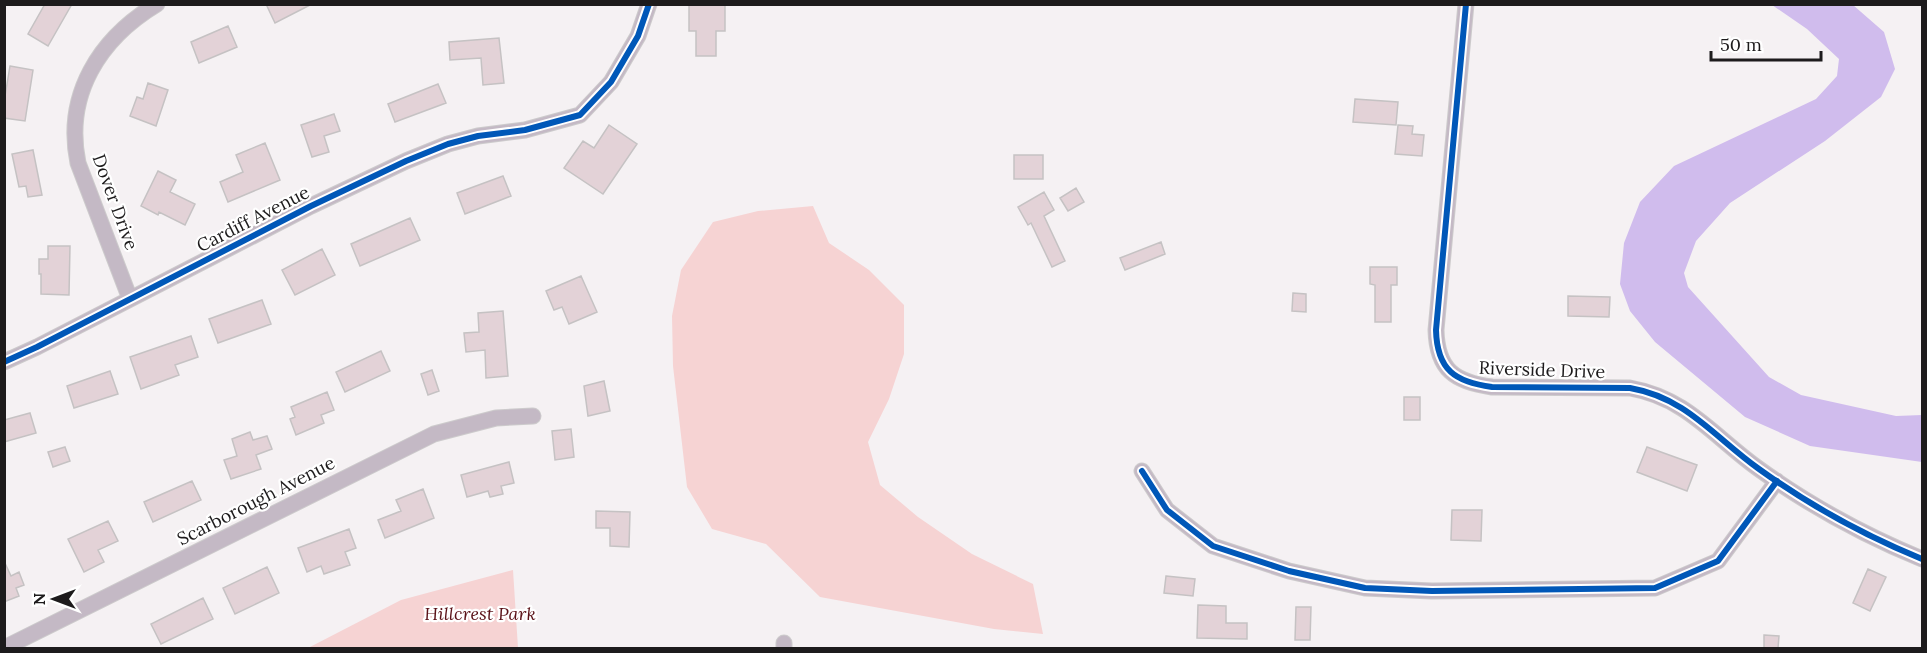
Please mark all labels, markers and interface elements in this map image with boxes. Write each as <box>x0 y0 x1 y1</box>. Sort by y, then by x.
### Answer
scale bar <box>1711 24 1820 62</box>
text: 50 m <box>1720 33 1762 56</box>
street label: Dover Drive <box>88 151 143 253</box>
street label: Cardiff Avenue <box>193 180 313 257</box>
street label: Riverside Drive <box>1478 356 1606 383</box>
street label: Scarborough Avenue <box>173 451 339 550</box>
north arrow <box>24 569 84 629</box>
text: N <box>29 593 49 605</box>
park label: Hillcrest Park <box>424 602 536 625</box>

